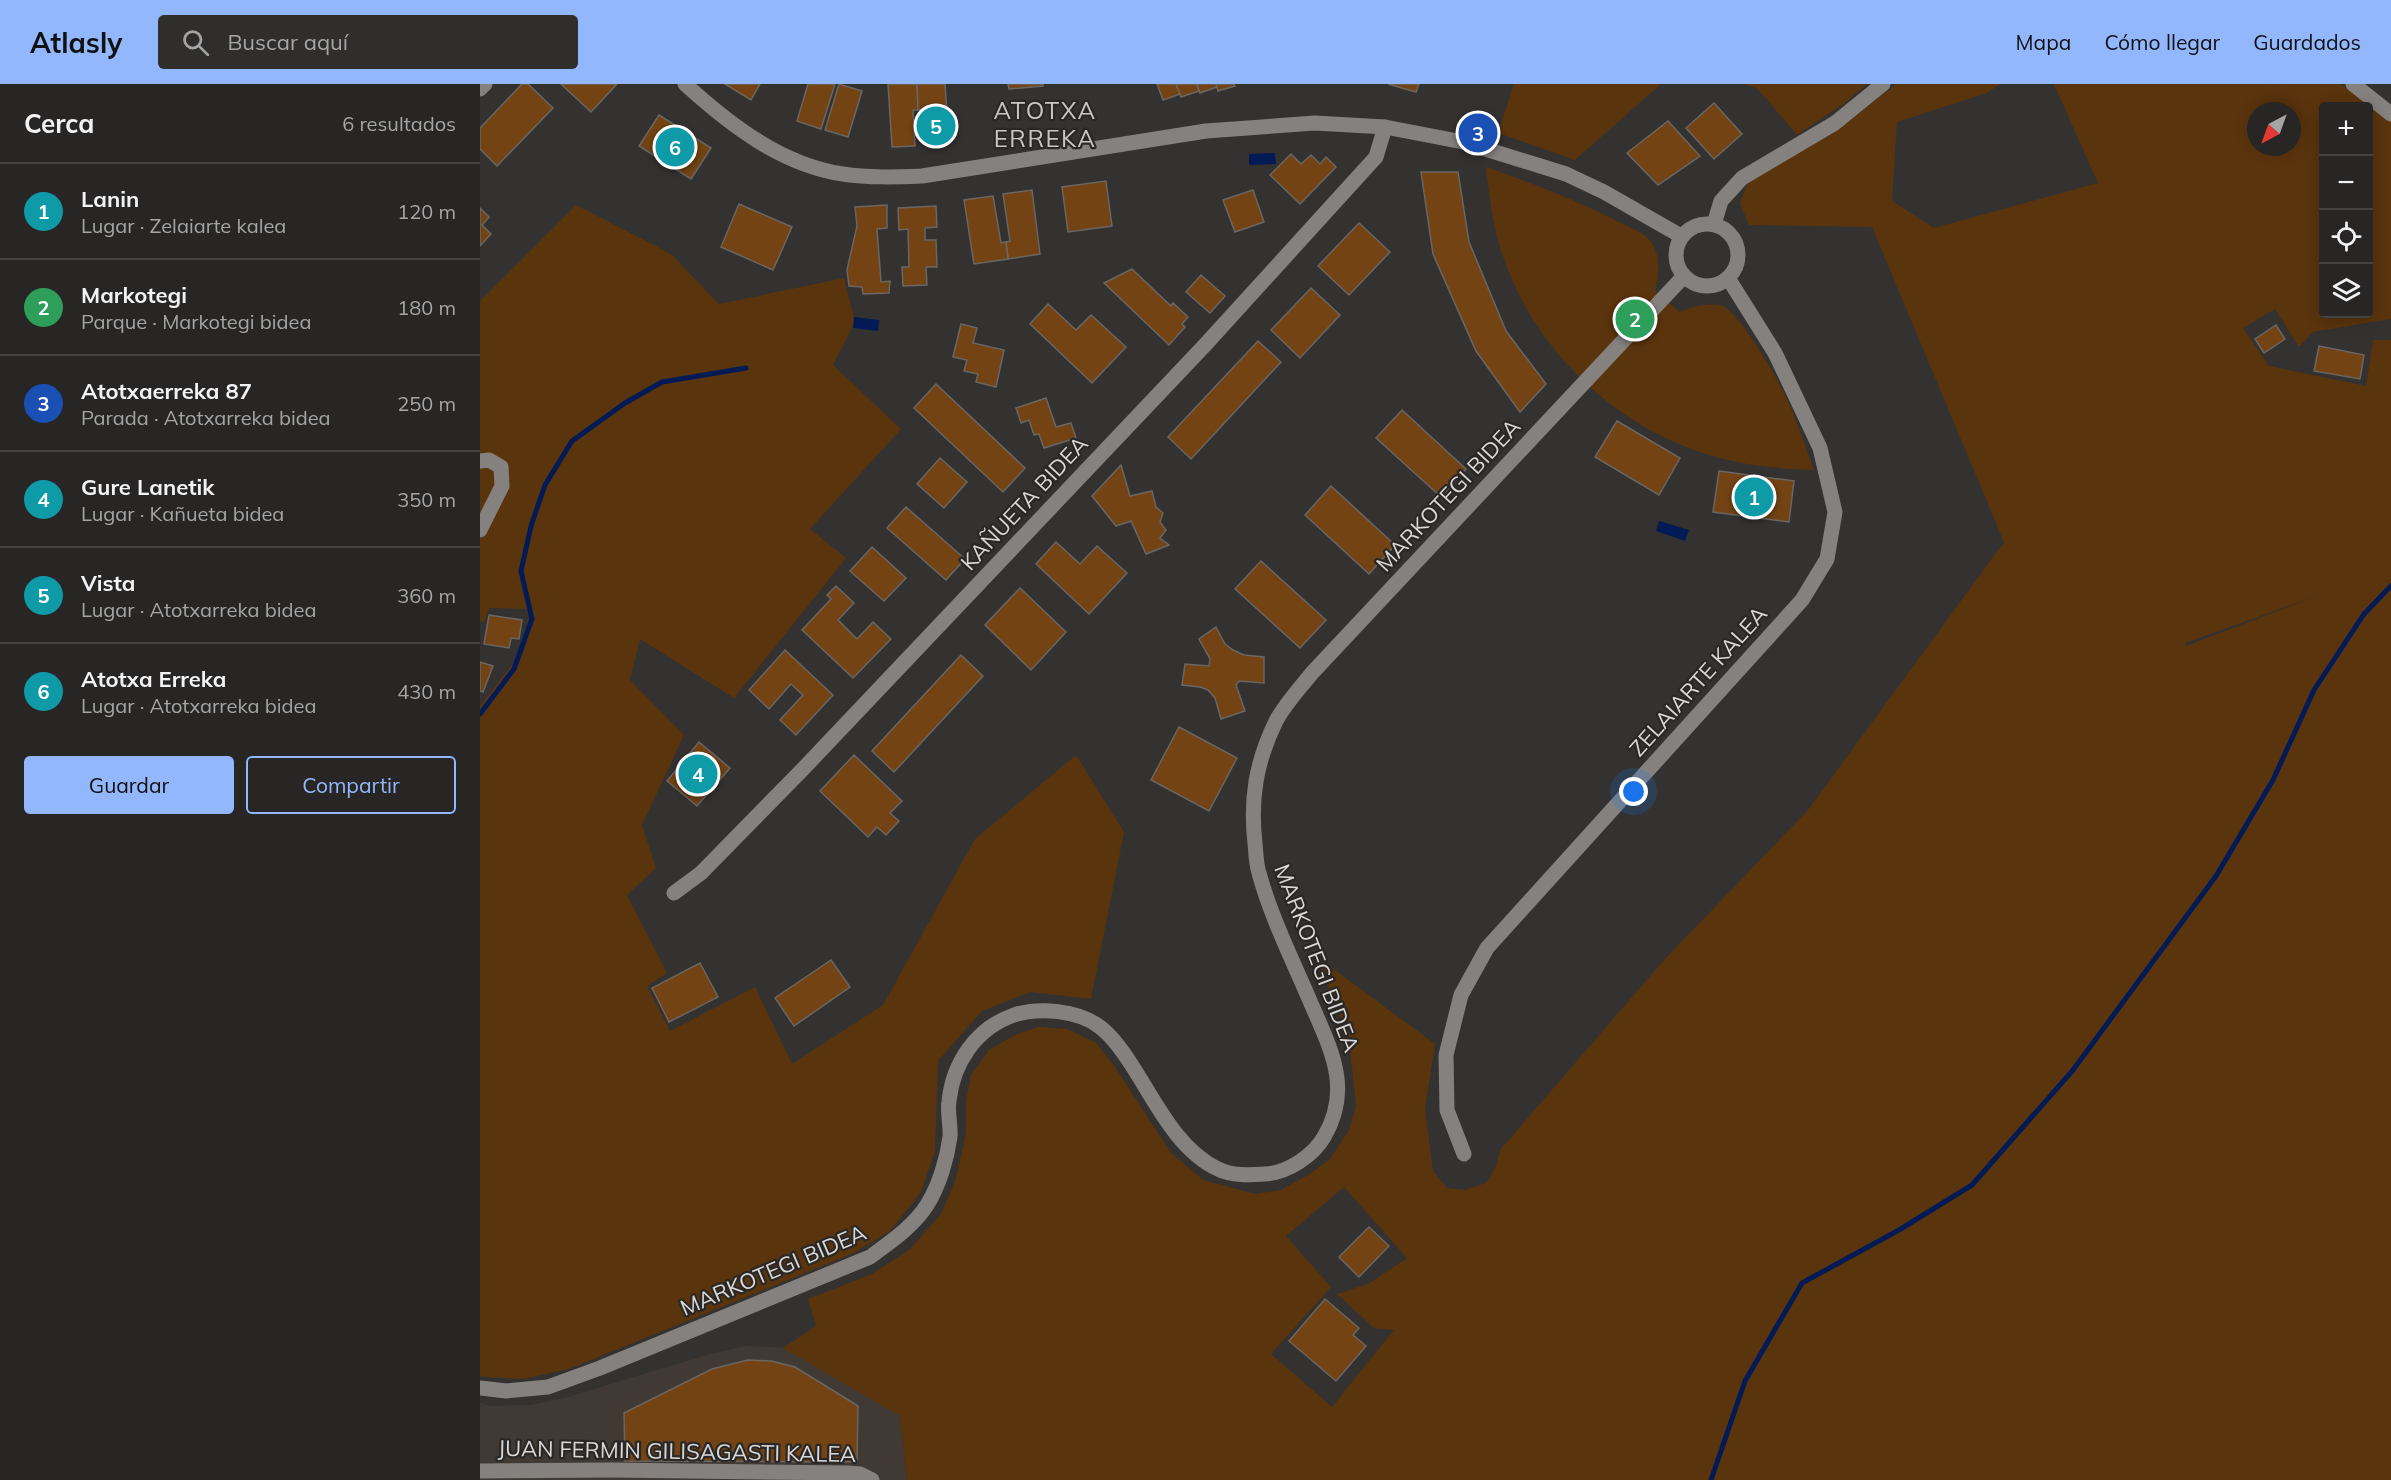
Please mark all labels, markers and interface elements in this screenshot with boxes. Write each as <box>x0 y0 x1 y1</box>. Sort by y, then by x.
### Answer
search box <box>158 15 578 69</box>
text: Atlasly <box>30 25 122 60</box>
icon: search <box>179 26 212 59</box>
text: Buscar aquí <box>227 28 348 56</box>
text: Mapa <box>2016 29 2071 55</box>
text: Cómo llegar <box>2104 29 2220 55</box>
text: Guardados <box>2253 29 2361 55</box>
district label: ATOTXA ERREKA <box>993 95 1097 153</box>
north arrow <box>2247 102 2301 156</box>
map controls <box>2319 102 2373 318</box>
button: + <box>2319 102 2373 156</box>
pin: 5 <box>916 104 956 148</box>
text: Cerca <box>24 107 94 140</box>
pin: 3 <box>1458 110 1498 156</box>
text: 6 resultados <box>342 111 456 136</box>
pin: 6 <box>656 124 694 170</box>
button: − <box>2319 156 2373 210</box>
text: Lanin <box>81 185 139 213</box>
text: 1 <box>38 199 50 224</box>
text: 120 m <box>397 199 456 224</box>
button: locate <box>2319 210 2373 264</box>
text: Lugar · Zelaiarte kalea <box>81 213 286 238</box>
button: layers <box>2319 264 2373 318</box>
text: Markotegi <box>81 281 187 309</box>
text: 2 <box>38 295 50 320</box>
text: 180 m <box>397 295 456 320</box>
pin: 2 <box>1616 296 1654 342</box>
text: Parque · Markotegi bidea <box>81 309 311 334</box>
text: Atotxaerreka 87 <box>81 377 252 405</box>
text: 3 <box>38 391 50 416</box>
text: 250 m <box>397 391 456 416</box>
text: Parada · Atotxarreka bidea <box>81 405 331 430</box>
street label: MARKOTEGI BIDEA <box>1370 413 1526 577</box>
street label: KAÑUETA BIDEA <box>954 430 1094 576</box>
text: Gure Lanetik <box>81 473 214 501</box>
pin: 1 <box>1734 474 1774 520</box>
text: 4 <box>38 487 50 512</box>
text: 350 m <box>397 487 456 512</box>
text: Lugar · Kañueta bidea <box>81 501 284 526</box>
text: Vista <box>81 569 136 597</box>
text: 5 <box>38 583 50 608</box>
text: 360 m <box>397 583 456 608</box>
text: Lugar · Atotxarreka bidea <box>81 597 316 622</box>
street label: ZELAIARTE KALEA <box>1623 600 1773 762</box>
text: Atotxa Erreka <box>81 665 227 693</box>
text: 6 <box>38 679 50 704</box>
text: 430 m <box>397 679 456 704</box>
text: Lugar · Atotxarreka bidea <box>81 693 316 718</box>
pin: 4 <box>678 752 718 796</box>
button: Guardar <box>24 756 234 814</box>
button: Compartir <box>246 756 456 814</box>
your location <box>1619 777 1648 806</box>
street label: MARKOTEGI BIDEA <box>1268 860 1366 1056</box>
street label: MARKOTEGI BIDEA <box>676 1218 870 1322</box>
street label: JUAN FERMIN GILISAGASTI KALEA <box>498 1434 856 1468</box>

